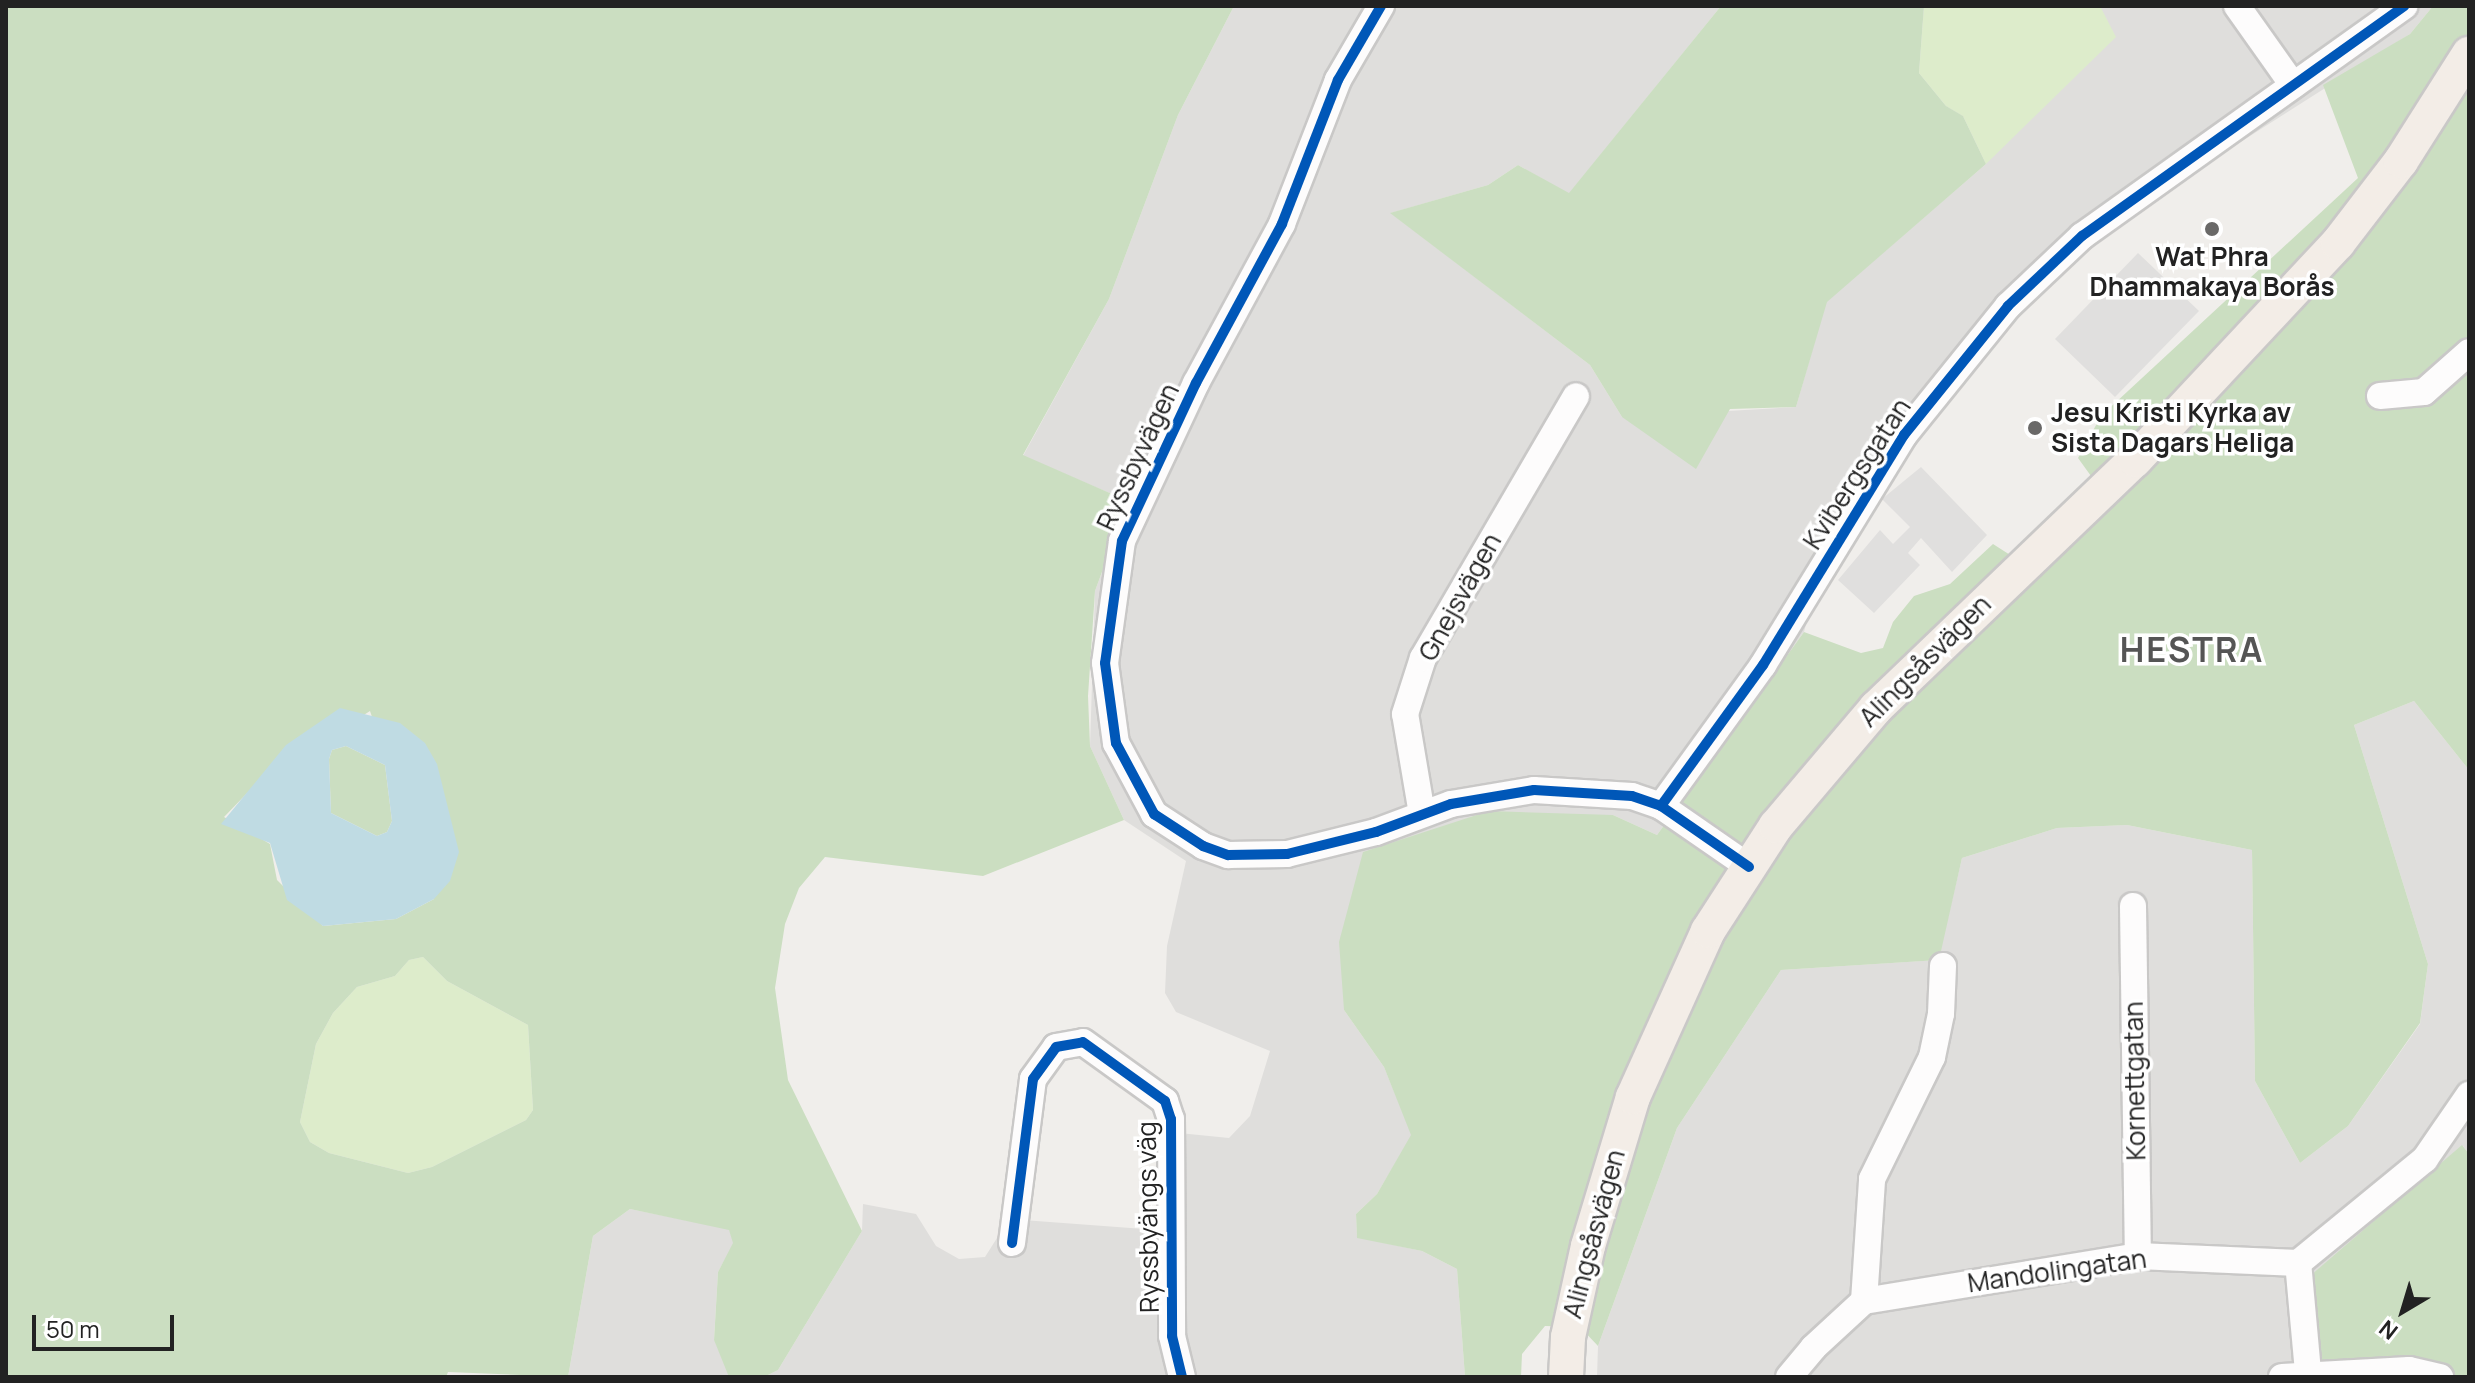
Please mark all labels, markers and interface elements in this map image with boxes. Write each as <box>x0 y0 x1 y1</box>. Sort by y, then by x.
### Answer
marker: Wat Phra Dhammakaya Borås <box>2203 220 2221 238</box>
place label: Wat Phra Dhammakaya Borås <box>2089 241 2335 302</box>
street label: Ryssbyvägen <box>1090 379 1186 535</box>
street label: Kvibergsgatan <box>1797 393 1917 555</box>
place label: Jesu Kristi Kyrka av Sista Dagars Heliga <box>2051 397 2294 458</box>
marker: Jesu Kristi Kyrka av Sista Dagars Heliga <box>2026 419 2044 437</box>
street label: Gnejsvägen <box>1412 528 1508 666</box>
street label: Alingsåsvägen <box>1853 589 1997 733</box>
district label: HESTRA <box>2120 630 2264 670</box>
street label: Kornettgatan <box>2118 1001 2152 1161</box>
street label: Ryssbyängs väg <box>1131 1121 1165 1313</box>
street label: Alingsåsvägen <box>1557 1146 1631 1322</box>
street label: Mandolingatan <box>1966 1243 2148 1299</box>
north arrow <box>2363 1271 2443 1351</box>
scale bar <box>36 1299 178 1349</box>
text: 50 m <box>46 1312 100 1345</box>
text: N <box>2373 1313 2404 1347</box>

